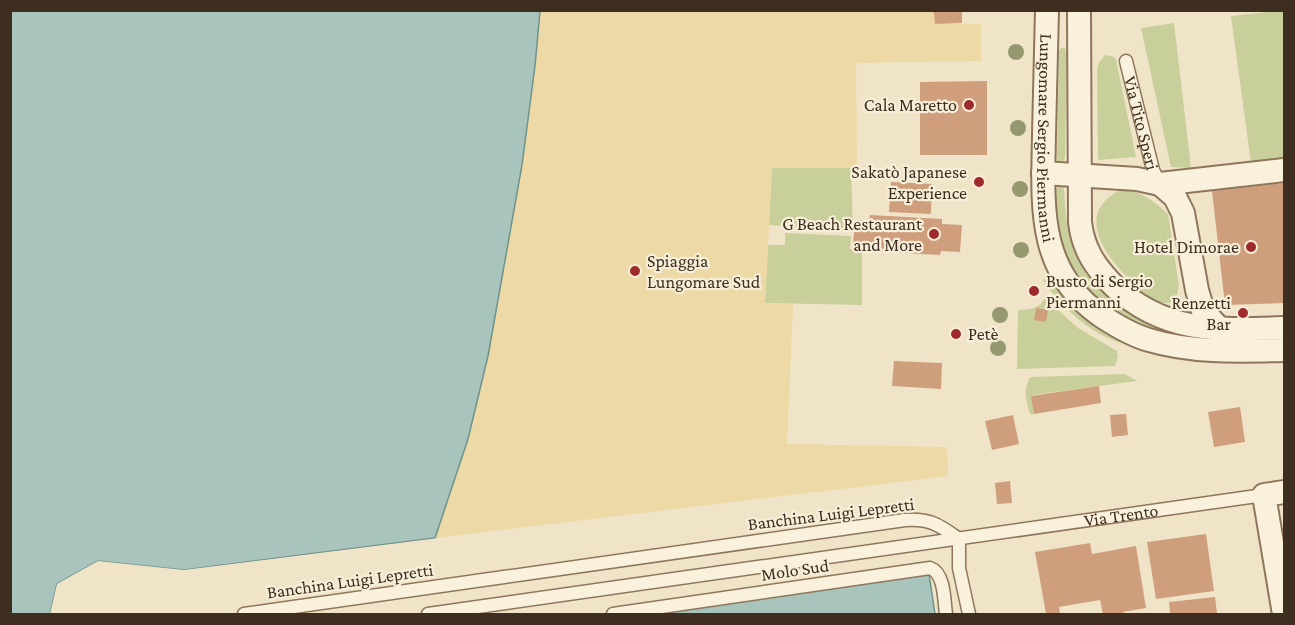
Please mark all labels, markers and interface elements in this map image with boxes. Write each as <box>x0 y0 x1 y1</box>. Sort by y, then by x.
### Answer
street label: Lungomare Sergio Piermanni <box>1033 33 1059 245</box>
street label: Via Tito Speri <box>1120 74 1163 172</box>
place label: Cala Maretto <box>864 95 957 115</box>
marker: Cala Maretto <box>962 98 976 112</box>
place label: Sakatò Japanese Experience <box>851 162 967 203</box>
marker: Sakatò Japanese Experience <box>972 175 986 189</box>
place label: G Beach Restaurant and More <box>782 214 923 255</box>
marker: G Beach Restaurant and More <box>927 227 941 241</box>
place label: Hotel Dimorae <box>1134 237 1239 257</box>
marker: Hotel Dimorae <box>1244 240 1258 254</box>
place label: Spiaggia Lungomare Sud <box>647 251 761 292</box>
marker: Spiaggia Lungomare Sud <box>628 264 642 278</box>
place label: Busto di Sergio Piermanni <box>1046 271 1153 312</box>
marker: Busto di Sergio Piermanni <box>1027 284 1041 298</box>
place label: Renzetti Bar <box>1171 293 1232 334</box>
marker: Renzetti Bar <box>1236 306 1250 320</box>
place label: Petè <box>968 324 998 344</box>
marker: Petè <box>949 327 963 341</box>
street label: Banchina Luigi Lepretti <box>747 494 916 534</box>
street label: Via Trento <box>1083 500 1159 531</box>
street label: Molo Sud <box>760 555 831 585</box>
street label: Banchina Luigi Lepretti <box>266 559 435 603</box>

